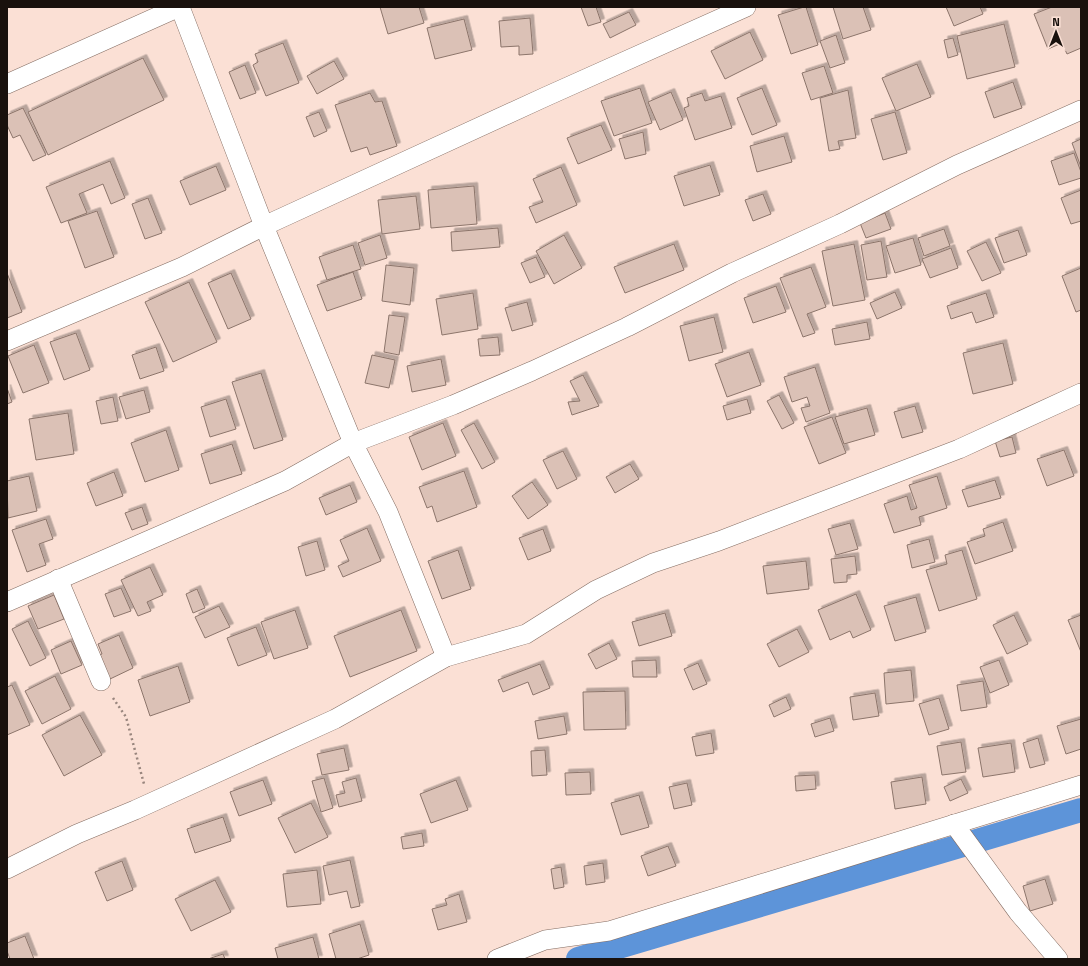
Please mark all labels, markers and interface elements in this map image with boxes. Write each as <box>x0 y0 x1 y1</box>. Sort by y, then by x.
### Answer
north arrow <box>1036 12 1076 52</box>
text: N <box>1052 14 1060 30</box>

